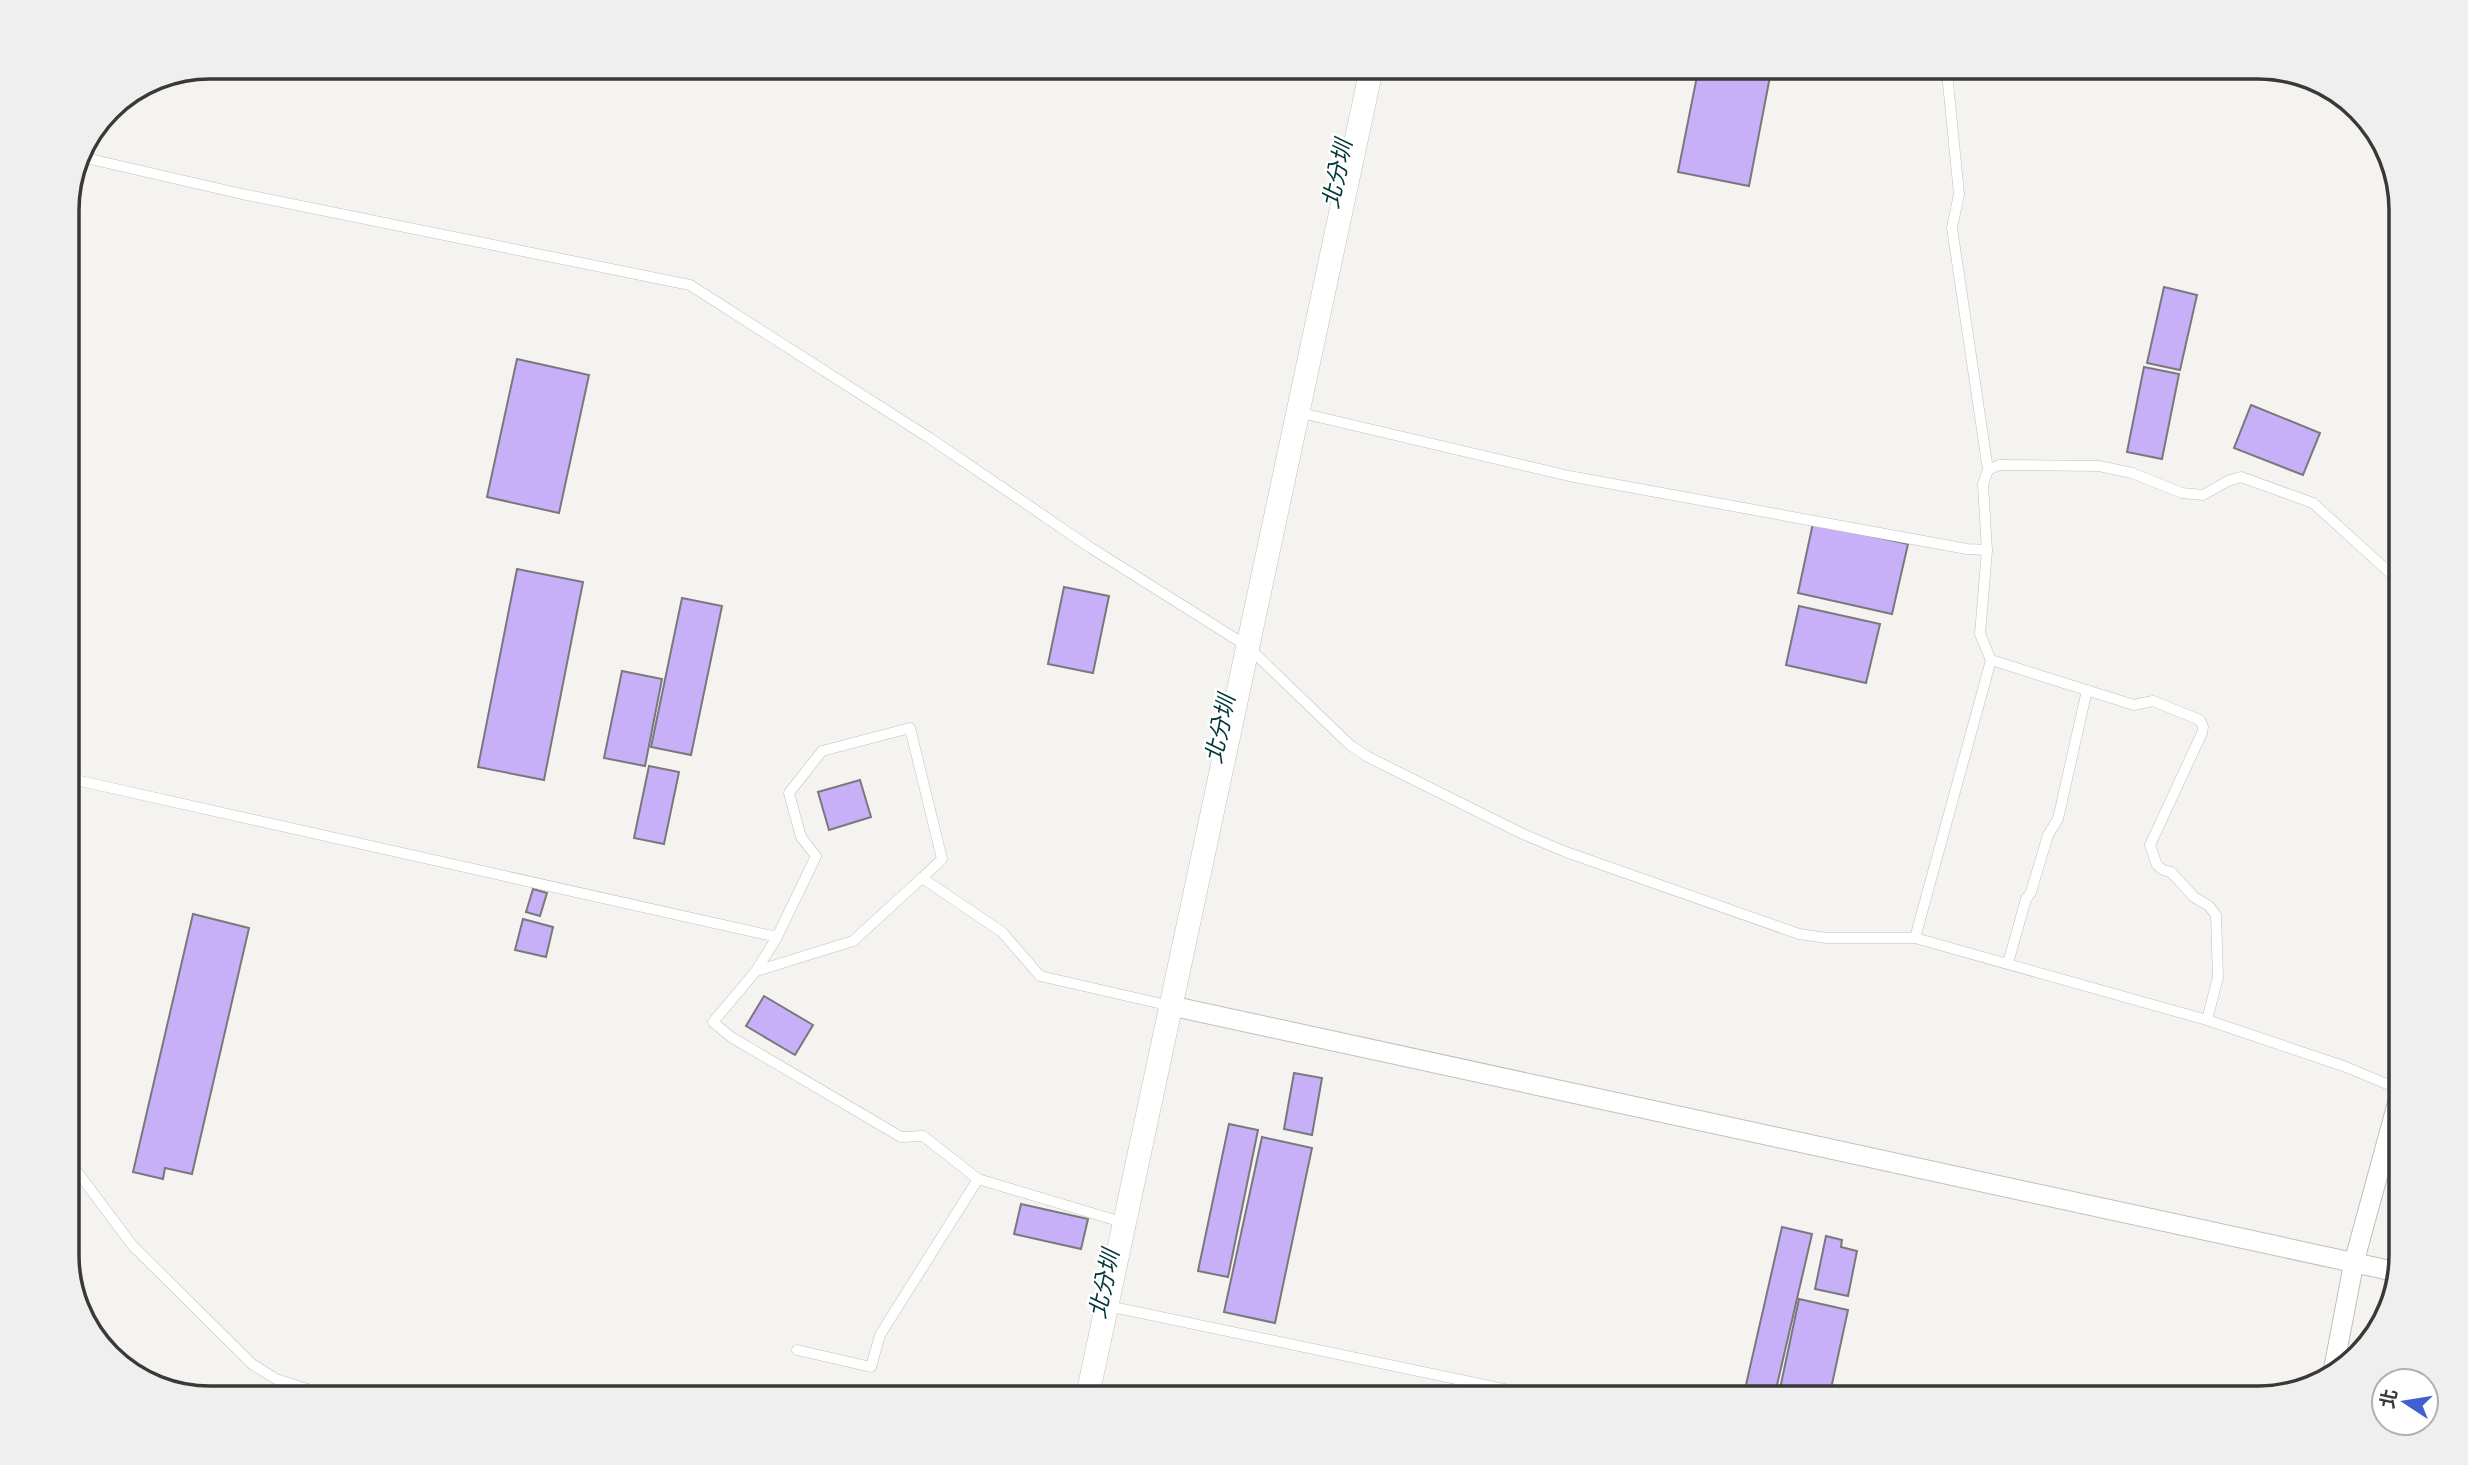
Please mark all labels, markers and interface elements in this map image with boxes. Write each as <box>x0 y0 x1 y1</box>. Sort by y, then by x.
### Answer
water label: 北分圳 <box>1317 135 1358 210</box>
water label: 北分圳 <box>1200 690 1241 765</box>
water label: 北分圳 <box>1084 1245 1125 1320</box>
north arrow <box>2370 1367 2440 1437</box>
text: 北 <box>2376 1387 2401 1410</box>

